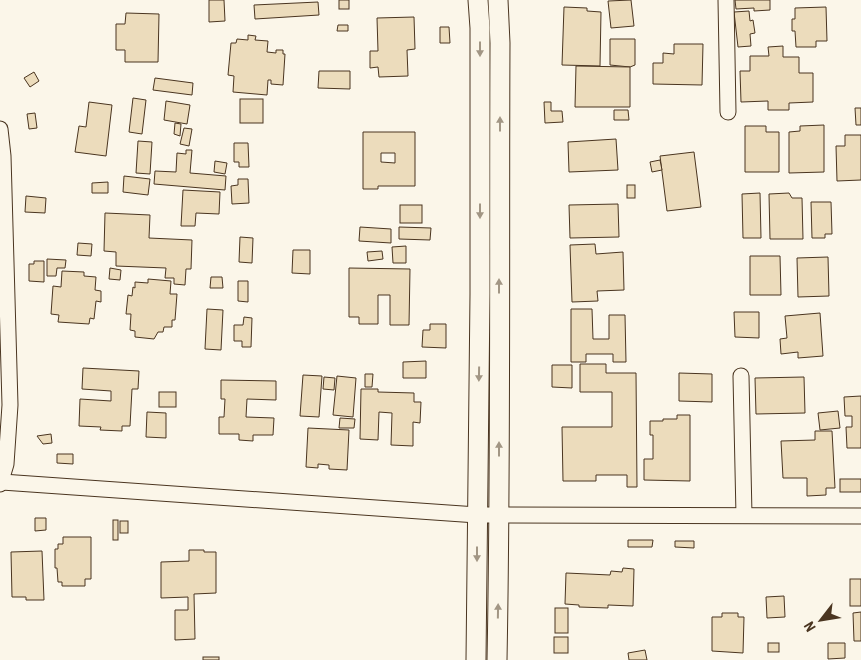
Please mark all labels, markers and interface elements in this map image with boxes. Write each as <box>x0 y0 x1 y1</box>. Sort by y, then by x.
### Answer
one-way arrow <box>476 41 484 57</box>
one-way arrow <box>496 116 504 132</box>
one-way arrow <box>476 203 484 219</box>
one-way arrow <box>495 278 503 294</box>
one-way arrow <box>475 366 483 382</box>
one-way arrow <box>495 441 503 457</box>
one-way arrow <box>473 546 481 562</box>
north arrow <box>796 595 846 645</box>
one-way arrow <box>494 603 502 619</box>
text: N <box>801 619 819 634</box>

